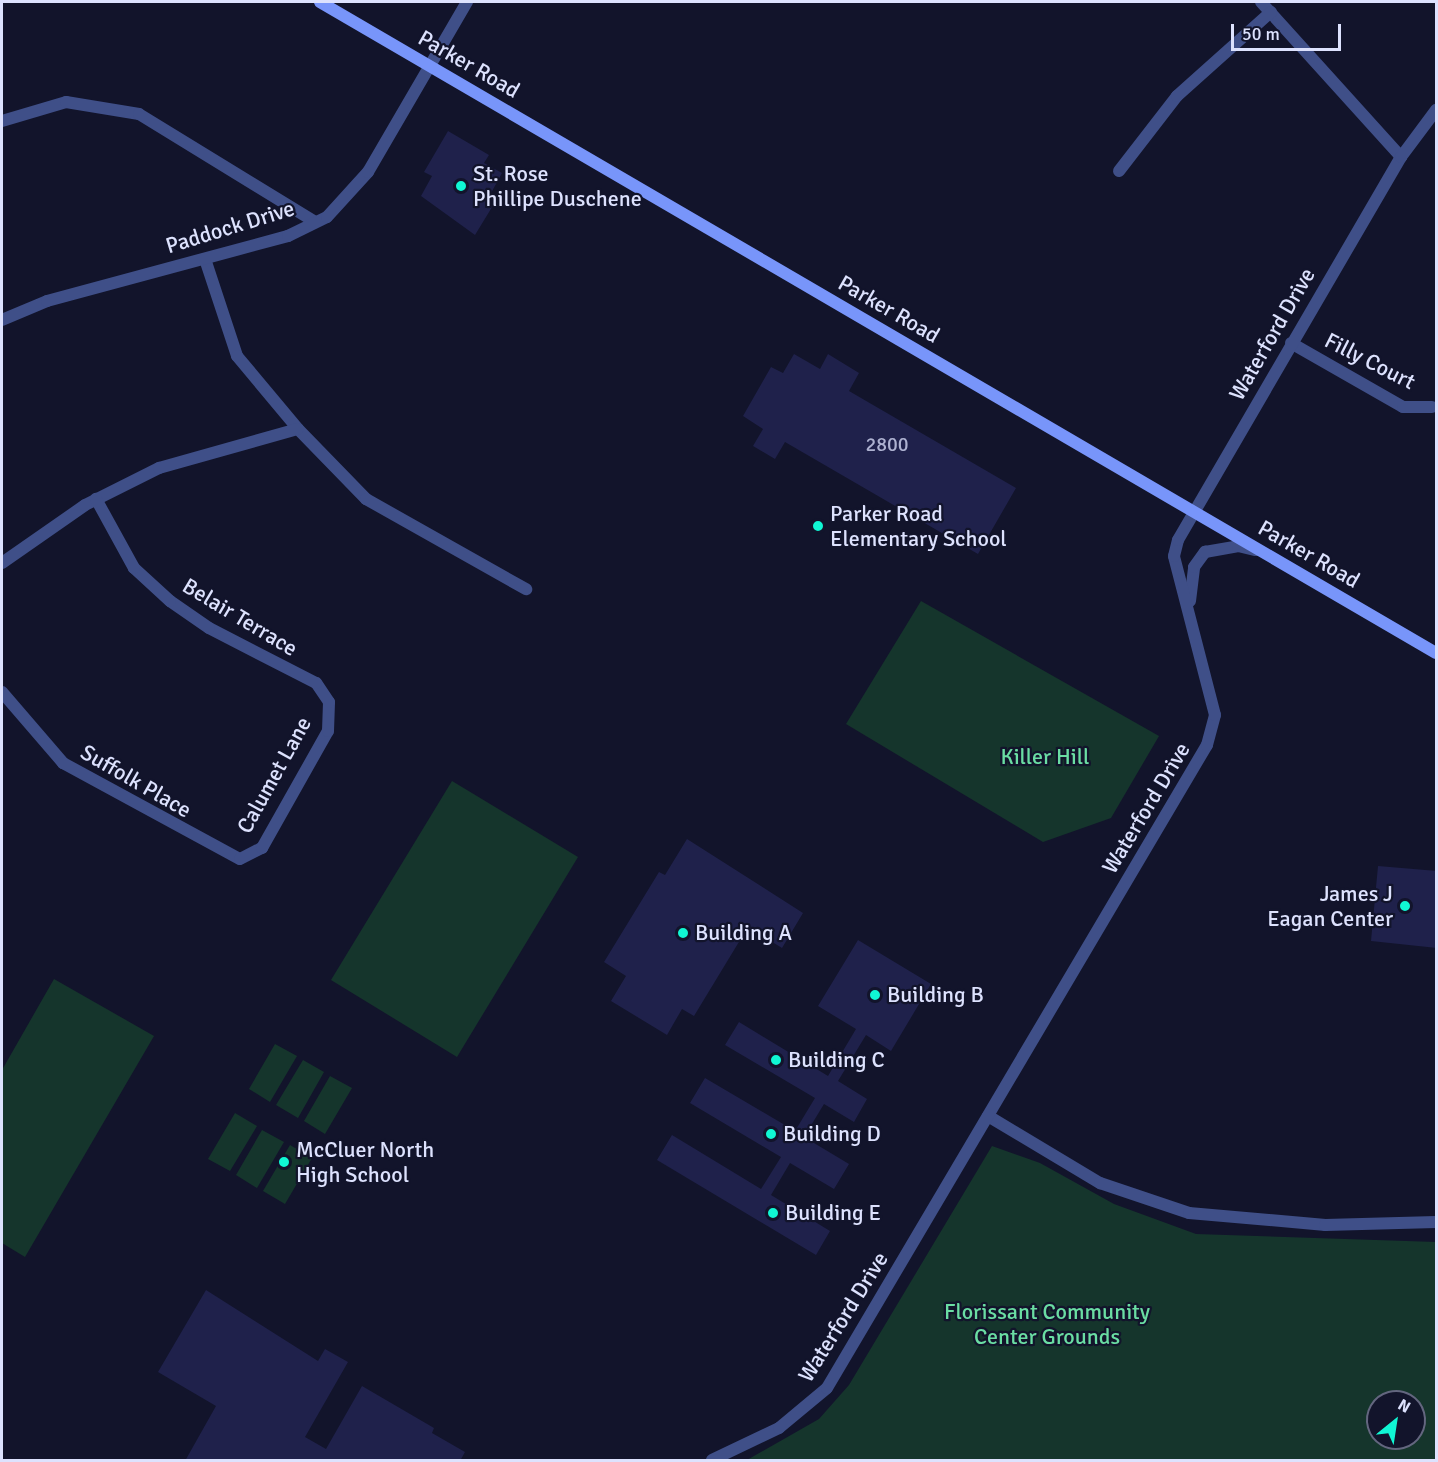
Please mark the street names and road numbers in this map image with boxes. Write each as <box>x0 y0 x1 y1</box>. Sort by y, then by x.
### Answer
street label: Parker Road <box>414 24 524 104</box>
street label: Paddock Drive <box>162 195 298 259</box>
street label: Waterford Drive <box>1223 263 1321 405</box>
street label: Parker Road <box>834 269 944 349</box>
street label: Filly Court <box>1320 327 1420 395</box>
street label: Parker Road <box>1254 514 1364 594</box>
street label: Belair Terrace <box>178 572 302 662</box>
street label: Calumet Lane <box>231 712 317 838</box>
street label: Waterford Drive <box>1097 738 1195 878</box>
street label: Suffolk Place <box>76 739 196 823</box>
street label: Waterford Drive <box>793 1247 893 1387</box>

